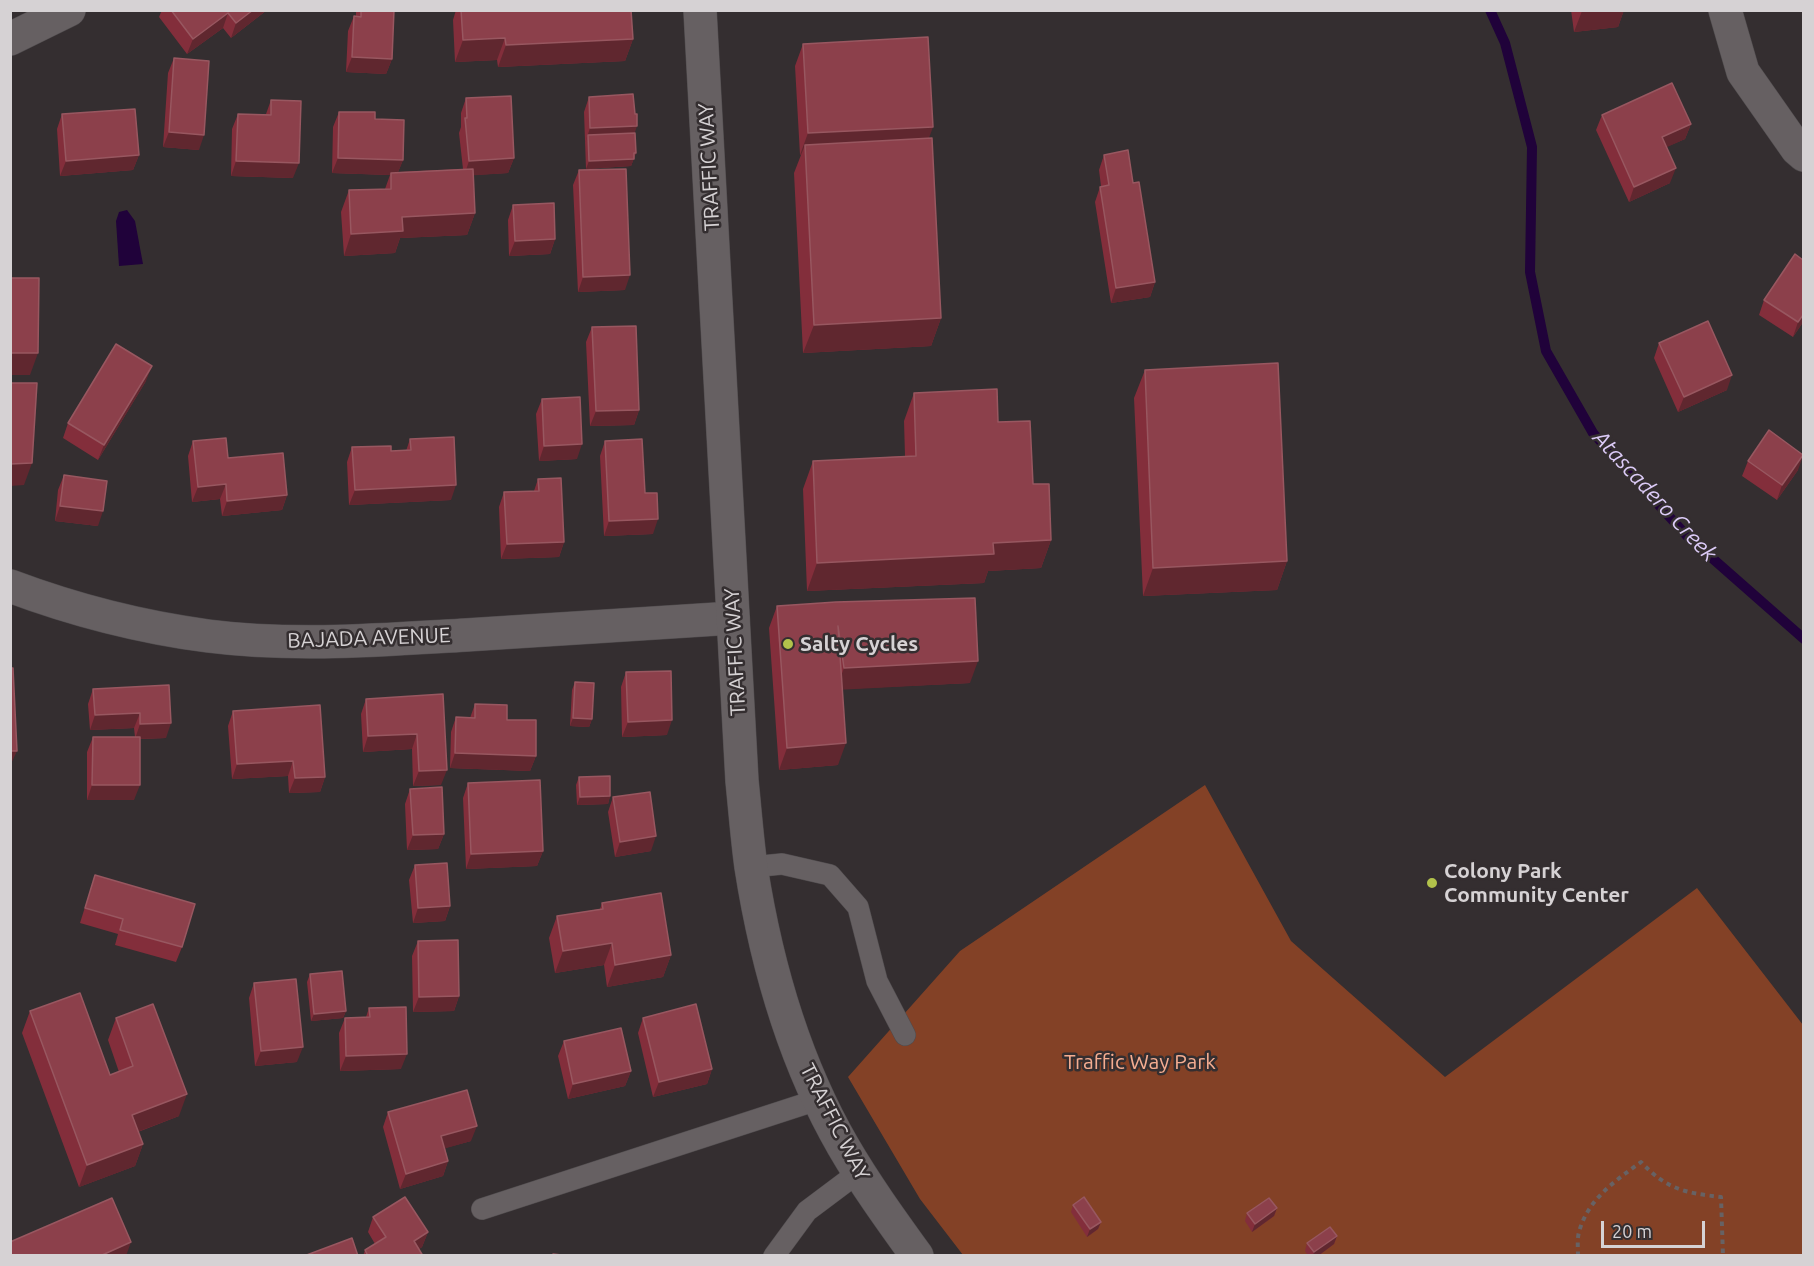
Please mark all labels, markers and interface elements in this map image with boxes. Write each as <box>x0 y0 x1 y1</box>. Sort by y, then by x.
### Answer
street label: TRAFFIC WAY <box>693 103 725 231</box>
water label: Atascadero Creek <box>1587 425 1723 567</box>
street label: TRAFFIC WAY <box>719 588 751 716</box>
street label: BAJADA AVENUE <box>287 623 451 653</box>
place label: Salty Cycles <box>800 631 918 657</box>
marker: Salty Cycles <box>781 637 795 651</box>
place label: Colony Park Community Center <box>1444 858 1629 908</box>
marker: Colony Park Community Center <box>1425 876 1439 890</box>
park label: Traffic Way Park <box>1064 1049 1216 1075</box>
street label: TRAFFIC WAY <box>795 1059 875 1185</box>
scale bar <box>1604 1209 1708 1247</box>
text: 20 m <box>1612 1221 1652 1241</box>

